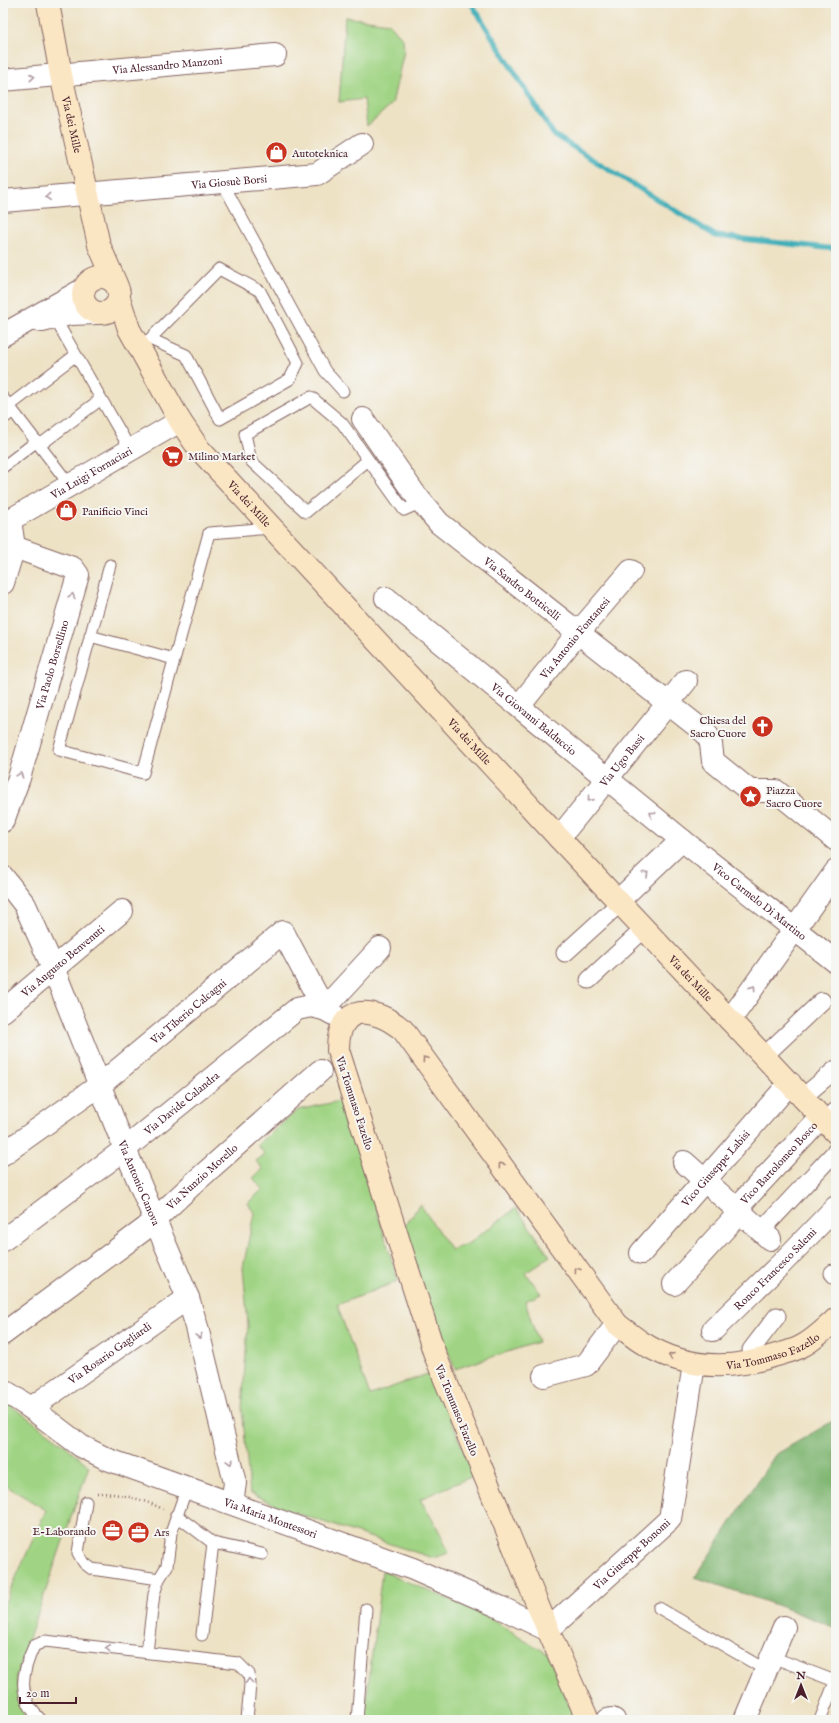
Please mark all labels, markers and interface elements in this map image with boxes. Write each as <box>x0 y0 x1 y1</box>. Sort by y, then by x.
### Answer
street label: Via Alessandro Manzoni <box>111 54 223 78</box>
one-way arrow <box>29 73 35 82</box>
street label: Via dei Mille <box>58 94 84 155</box>
shop icon: Autoteknica <box>264 140 290 166</box>
place label: Autoteknica <box>291 147 348 161</box>
street label: Via Giosuè Borsi <box>190 172 268 193</box>
one-way arrow <box>45 192 51 201</box>
supermarket icon: Milino Market <box>159 443 185 469</box>
street label: Via Luigi Fornaciari <box>48 444 135 503</box>
place label: Milino Market <box>188 450 255 464</box>
street label: Via dei Mille <box>223 478 274 530</box>
shop icon: Panificio Vinci <box>53 498 79 524</box>
place label: Panificio Vinci <box>82 505 148 519</box>
street label: Via Sandro Botticelli <box>480 554 563 624</box>
one-way arrow <box>67 593 76 600</box>
street label: Via Antonio Fontanesi <box>537 595 614 683</box>
street label: Via Paolo Borsellino <box>33 618 73 712</box>
street label: Via Giovanni Balduccio <box>487 680 579 759</box>
church icon: Chiesa del Sacro Cuore <box>749 713 775 739</box>
place label: Chiesa del Sacro Cuore <box>690 714 746 741</box>
street label: Via dei Mille <box>443 715 494 768</box>
street label: Via Ugo Bassi <box>597 732 648 791</box>
one-way arrow <box>15 772 24 779</box>
place icon: Piazza Sacro Cuore <box>737 783 763 809</box>
place label: Piazza Sacro Cuore <box>766 784 822 811</box>
one-way arrow <box>587 795 594 802</box>
one-way arrow <box>650 812 657 819</box>
street label: Vico Carmelo Di Martino <box>708 860 809 944</box>
one-way arrow <box>641 871 649 879</box>
street label: Via Augusto Benvenuti <box>18 923 108 1001</box>
street label: Via dei Mille <box>664 952 715 1005</box>
street label: Via Tiberio Calcagni <box>147 976 230 1048</box>
one-way arrow <box>748 985 756 992</box>
street label: Via Tommaso Fazello <box>332 1054 376 1152</box>
one-way arrow <box>422 1057 429 1064</box>
street label: Via Davide Calandra <box>141 1069 223 1139</box>
street label: Vico Bartolomeo Bosco <box>737 1119 821 1208</box>
street label: Vico Giuseppe Labisi <box>678 1128 754 1211</box>
street label: Via Antonio Canova <box>114 1137 163 1228</box>
street label: Via Nunzio Morello <box>163 1141 241 1214</box>
one-way arrow <box>499 1162 506 1169</box>
street label: Ronco Francesco Salemi <box>731 1225 820 1314</box>
one-way arrow <box>575 1267 582 1274</box>
street label: Via Rosario Gagliardi <box>65 1320 155 1388</box>
street label: Via Tommaso Fazello <box>725 1330 823 1373</box>
one-way arrow <box>195 1332 203 1339</box>
one-way arrow <box>667 1352 674 1360</box>
street label: Via Tommaso Fazello <box>431 1361 481 1458</box>
one-way arrow <box>225 1459 233 1465</box>
street label: Via Maria Montessori <box>221 1495 319 1542</box>
street label: Via Giuseppe Bonomi <box>590 1516 674 1594</box>
office icon: E-Laborando <box>99 1518 125 1544</box>
office icon: Ars <box>126 1519 152 1545</box>
place label: E-Laborando <box>32 1525 96 1539</box>
place label: Ars <box>153 1526 169 1540</box>
one-way arrow <box>105 1644 112 1653</box>
north arrow <box>781 1665 821 1705</box>
text: N <box>795 1669 806 1683</box>
one-way arrow <box>245 1678 254 1684</box>
scale bar <box>20 1679 76 1705</box>
text: 20 m <box>26 1686 49 1701</box>

